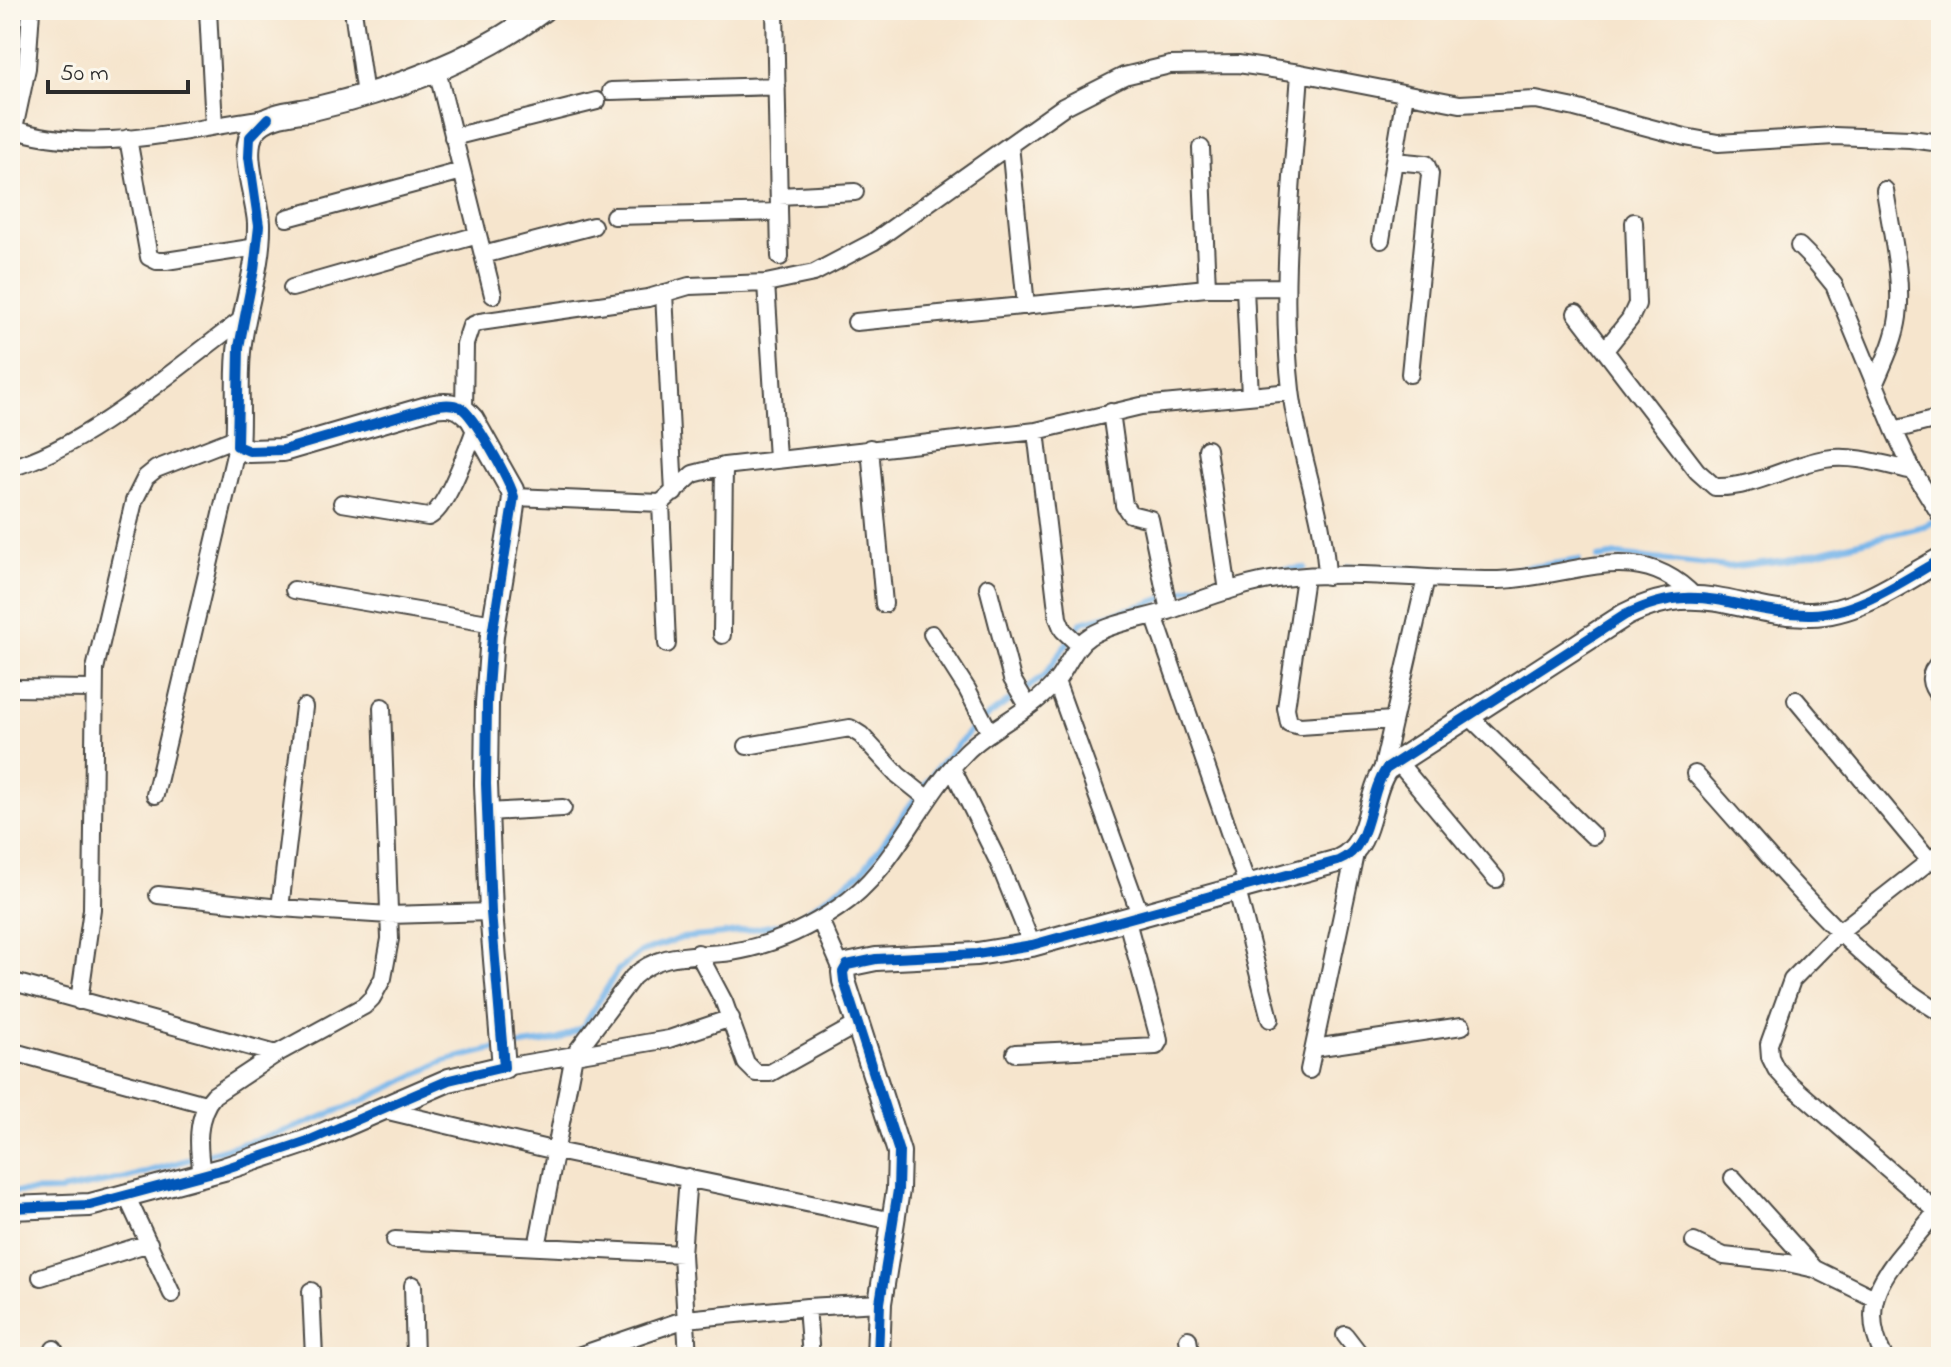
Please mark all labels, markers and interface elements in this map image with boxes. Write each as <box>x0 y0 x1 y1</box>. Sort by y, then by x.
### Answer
scale bar <box>48 44 188 94</box>
text: 50 m <box>60 57 109 92</box>

